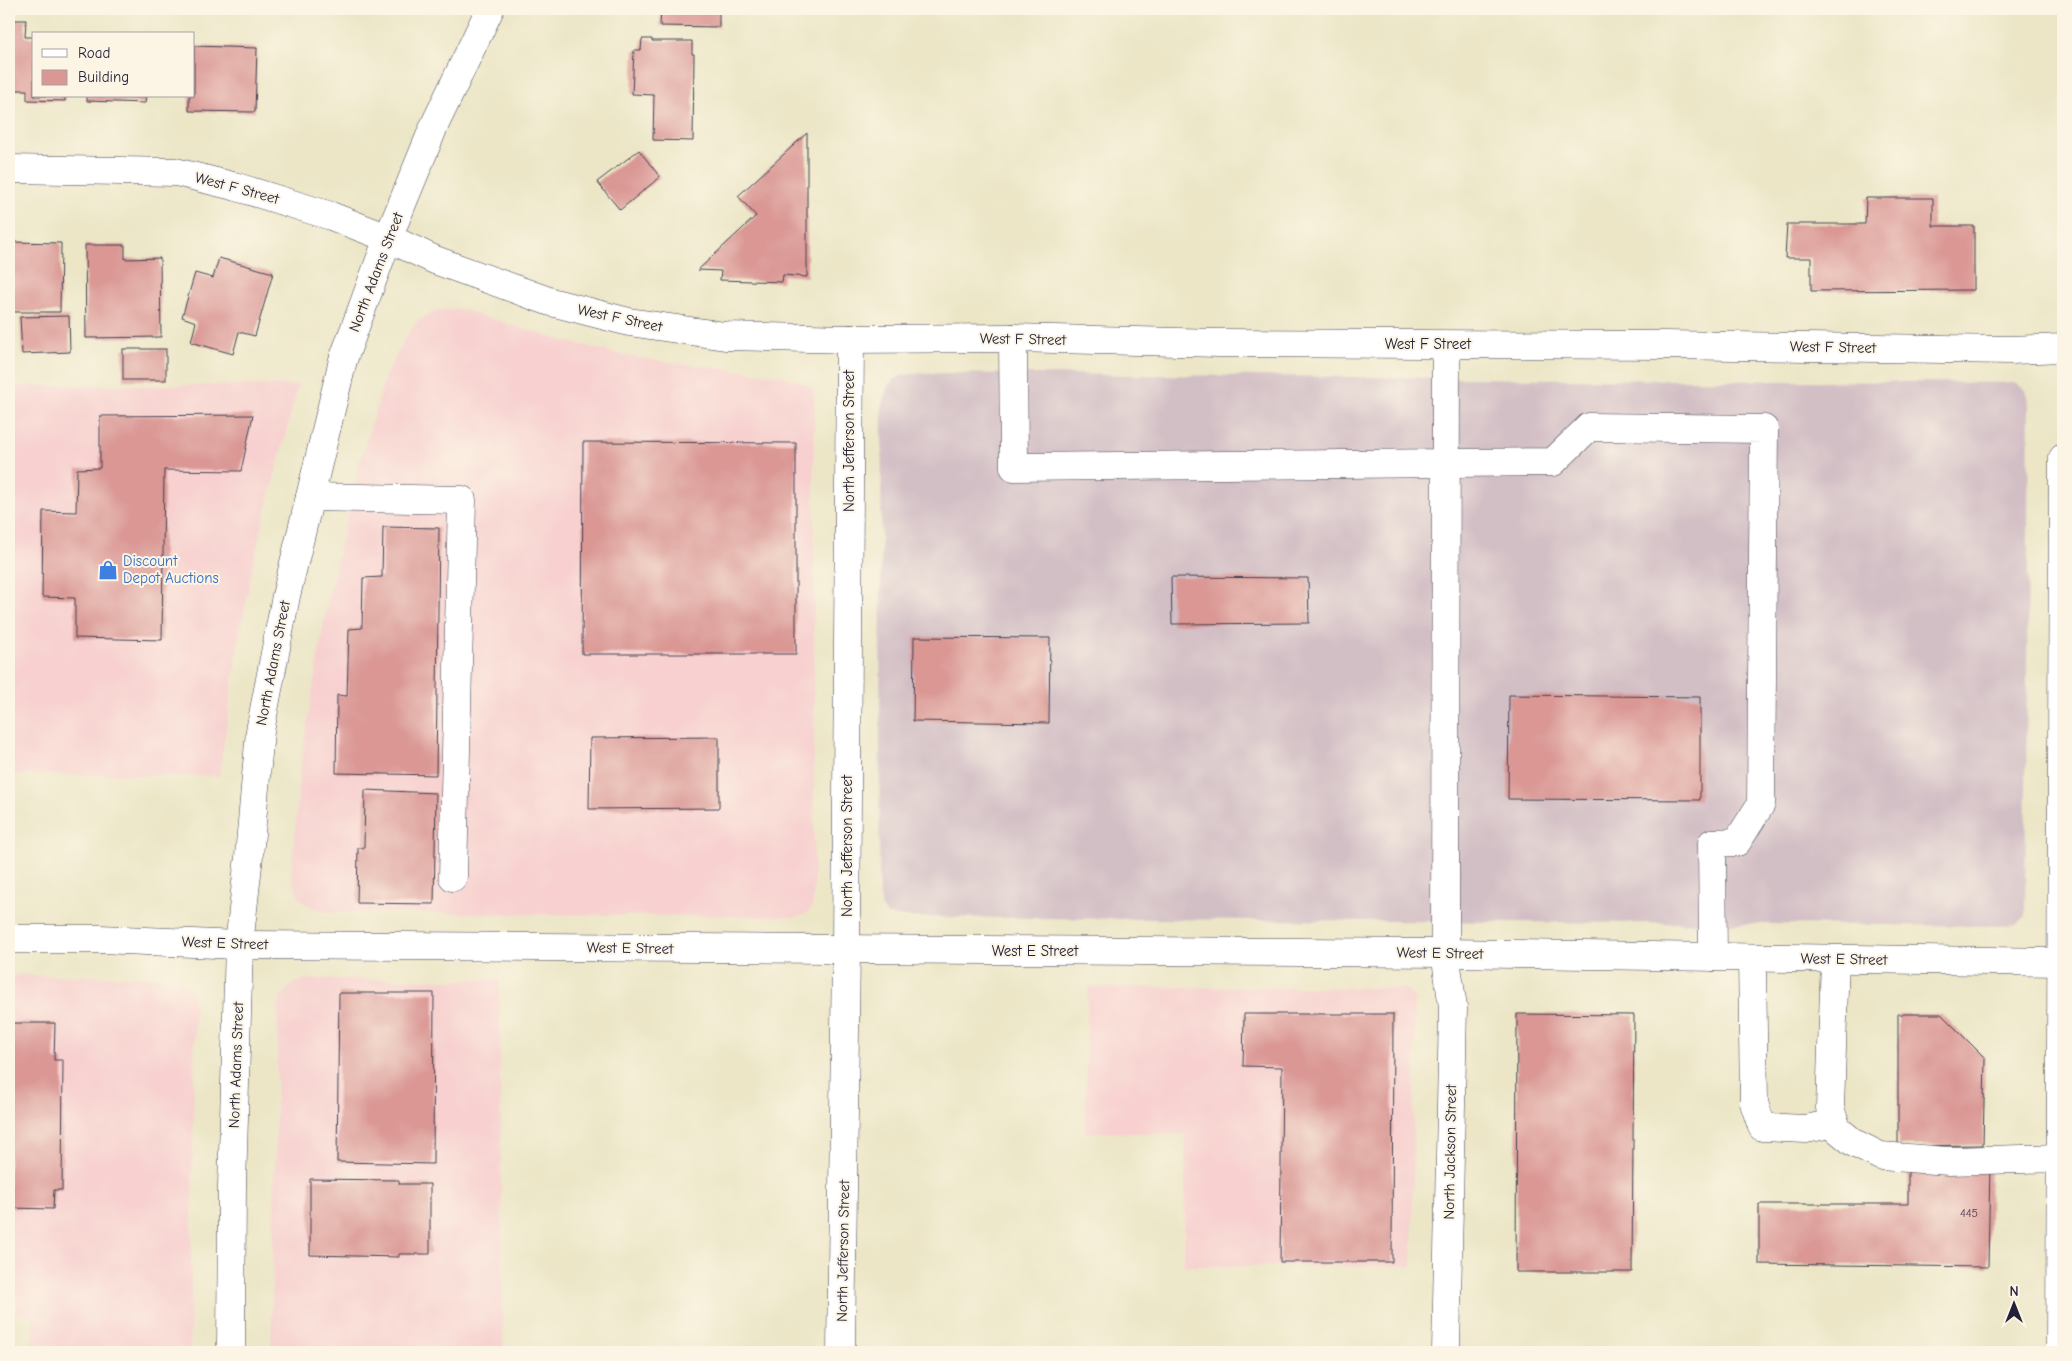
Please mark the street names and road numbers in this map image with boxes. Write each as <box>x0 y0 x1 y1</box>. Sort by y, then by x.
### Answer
street label: West F Street <box>193 168 282 208</box>
street label: North Adams Street <box>345 209 407 334</box>
street label: West F Street <box>576 300 665 336</box>
street label: West F Street <box>980 329 1067 349</box>
street label: West F Street <box>1385 335 1472 353</box>
street label: West F Street <box>1790 337 1877 357</box>
street label: North Jefferson Street <box>840 369 858 512</box>
street label: North Adams Street <box>252 598 294 727</box>
street label: North Jefferson Street <box>838 774 856 917</box>
street label: West E Street <box>181 932 269 954</box>
street label: West E Street <box>587 938 674 958</box>
street label: West E Street <box>992 942 1079 960</box>
street label: West E Street <box>1397 943 1484 963</box>
street label: West E Street <box>1801 949 1888 969</box>
street label: North Adams Street <box>225 1001 247 1129</box>
street label: North Jackson Street <box>1440 1084 1460 1220</box>
street label: North Jefferson Street <box>833 1179 853 1322</box>

